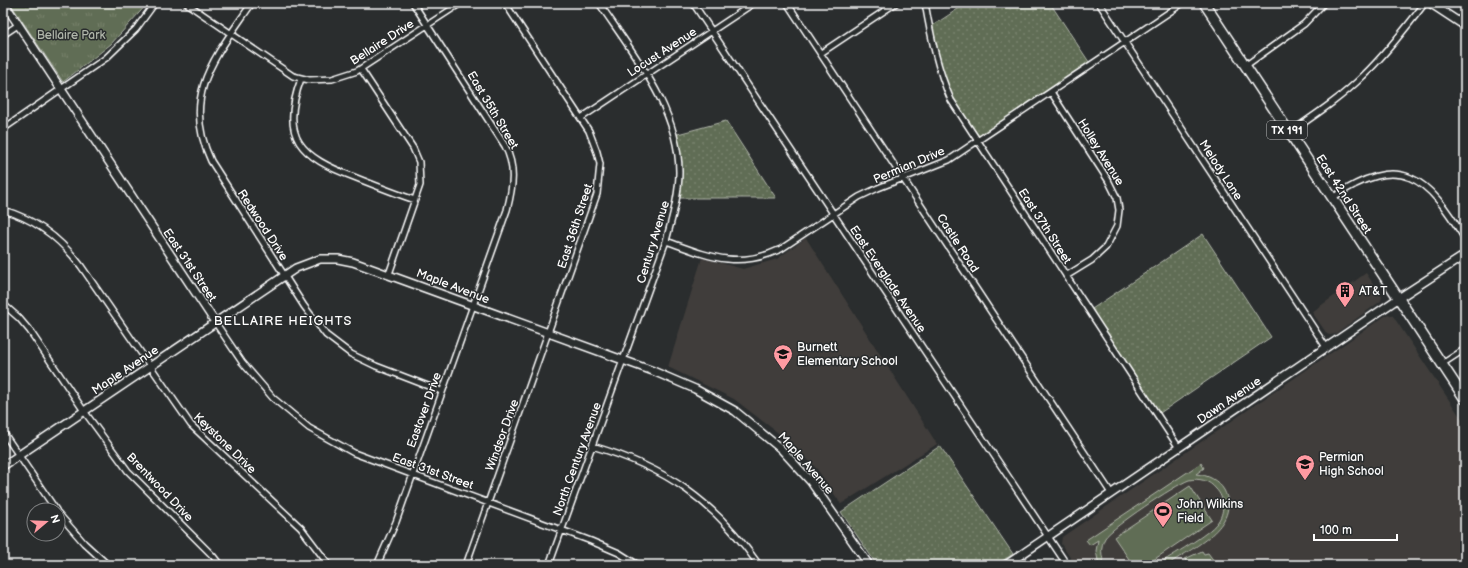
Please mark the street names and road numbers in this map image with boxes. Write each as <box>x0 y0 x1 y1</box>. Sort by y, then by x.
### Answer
street label: Bellaire Drive <box>348 16 417 69</box>
street label: Locust Avenue <box>625 24 700 80</box>
street label: East 35th Street <box>463 69 522 152</box>
street label: Holley Avenue <box>1074 116 1127 188</box>
road number: TX 191 <box>1267 121 1307 139</box>
street label: Melody Lane <box>1196 137 1246 203</box>
street label: Permian Drive <box>871 144 947 187</box>
street label: East 42nd Street <box>1312 152 1375 237</box>
street label: East 36th Street <box>555 181 596 271</box>
street label: East 37th Street <box>1015 186 1075 267</box>
street label: Redwood Drive <box>234 187 291 264</box>
street label: Century Avenue <box>634 199 673 285</box>
street label: Castle Road <box>933 211 982 276</box>
street label: East Everglade Avenue <box>846 223 929 336</box>
street label: East 31st Street <box>160 226 220 305</box>
street label: Maple Avenue <box>414 266 492 307</box>
street label: Maple Avenue <box>89 343 162 398</box>
street label: Eastover Drive <box>404 370 445 450</box>
street label: Dawn Avenue <box>1195 374 1264 427</box>
street label: Windsor Drive <box>483 397 522 473</box>
street label: North Century Avenue <box>550 400 605 518</box>
street label: Keystone Drive <box>190 410 259 477</box>
street label: Maple Avenue <box>775 429 837 497</box>
street label: Brentwood Drive <box>123 450 196 525</box>
street label: East 31st Street <box>390 450 476 493</box>

